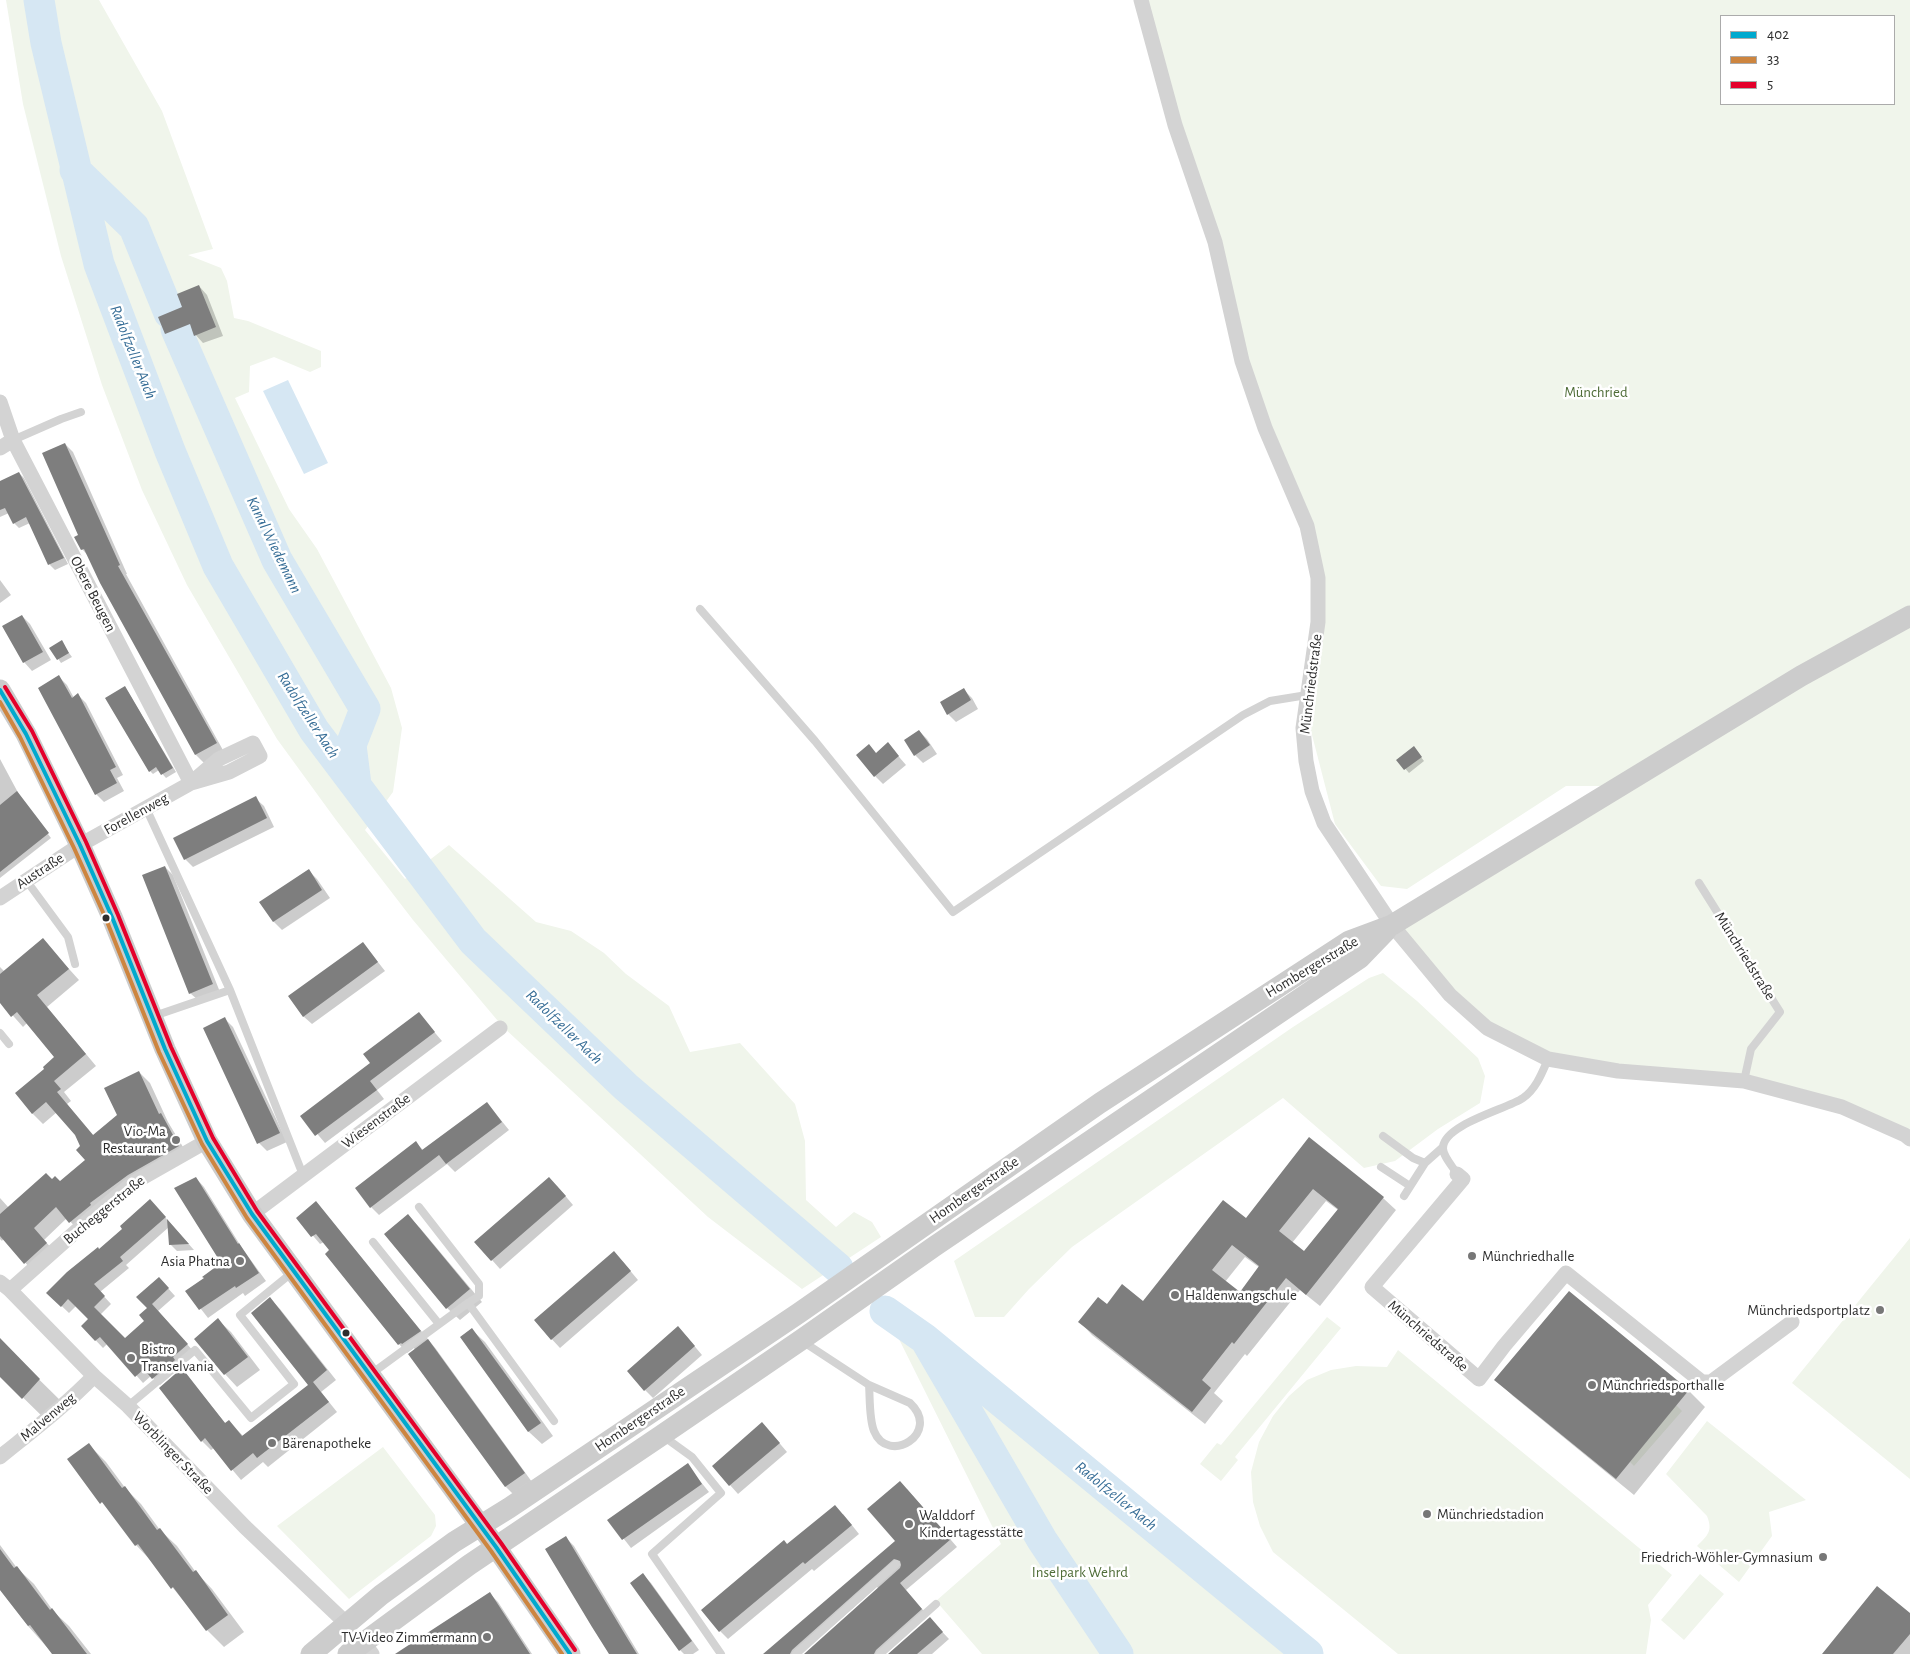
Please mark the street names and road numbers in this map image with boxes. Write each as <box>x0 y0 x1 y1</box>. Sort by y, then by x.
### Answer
street label: Obere Beugen <box>66 553 120 635</box>
street label: Münchriedstraße <box>1296 633 1326 735</box>
street label: Forellenweg <box>101 789 171 839</box>
street label: Austraße <box>13 849 67 893</box>
street label: Münchriedstraße <box>1711 909 1779 1003</box>
street label: Hombergerstraße <box>1262 932 1362 1002</box>
street label: Wiesenstraße <box>338 1089 414 1153</box>
street label: Hombergerstraße <box>926 1153 1022 1227</box>
street label: Bucheggerstraße <box>60 1172 148 1248</box>
street label: Münchriedstraße <box>1384 1296 1472 1376</box>
street label: Hombergerstraße <box>591 1382 689 1456</box>
street label: Malvenweg <box>17 1389 79 1445</box>
street label: Worblinger Straße <box>129 1408 217 1498</box>

